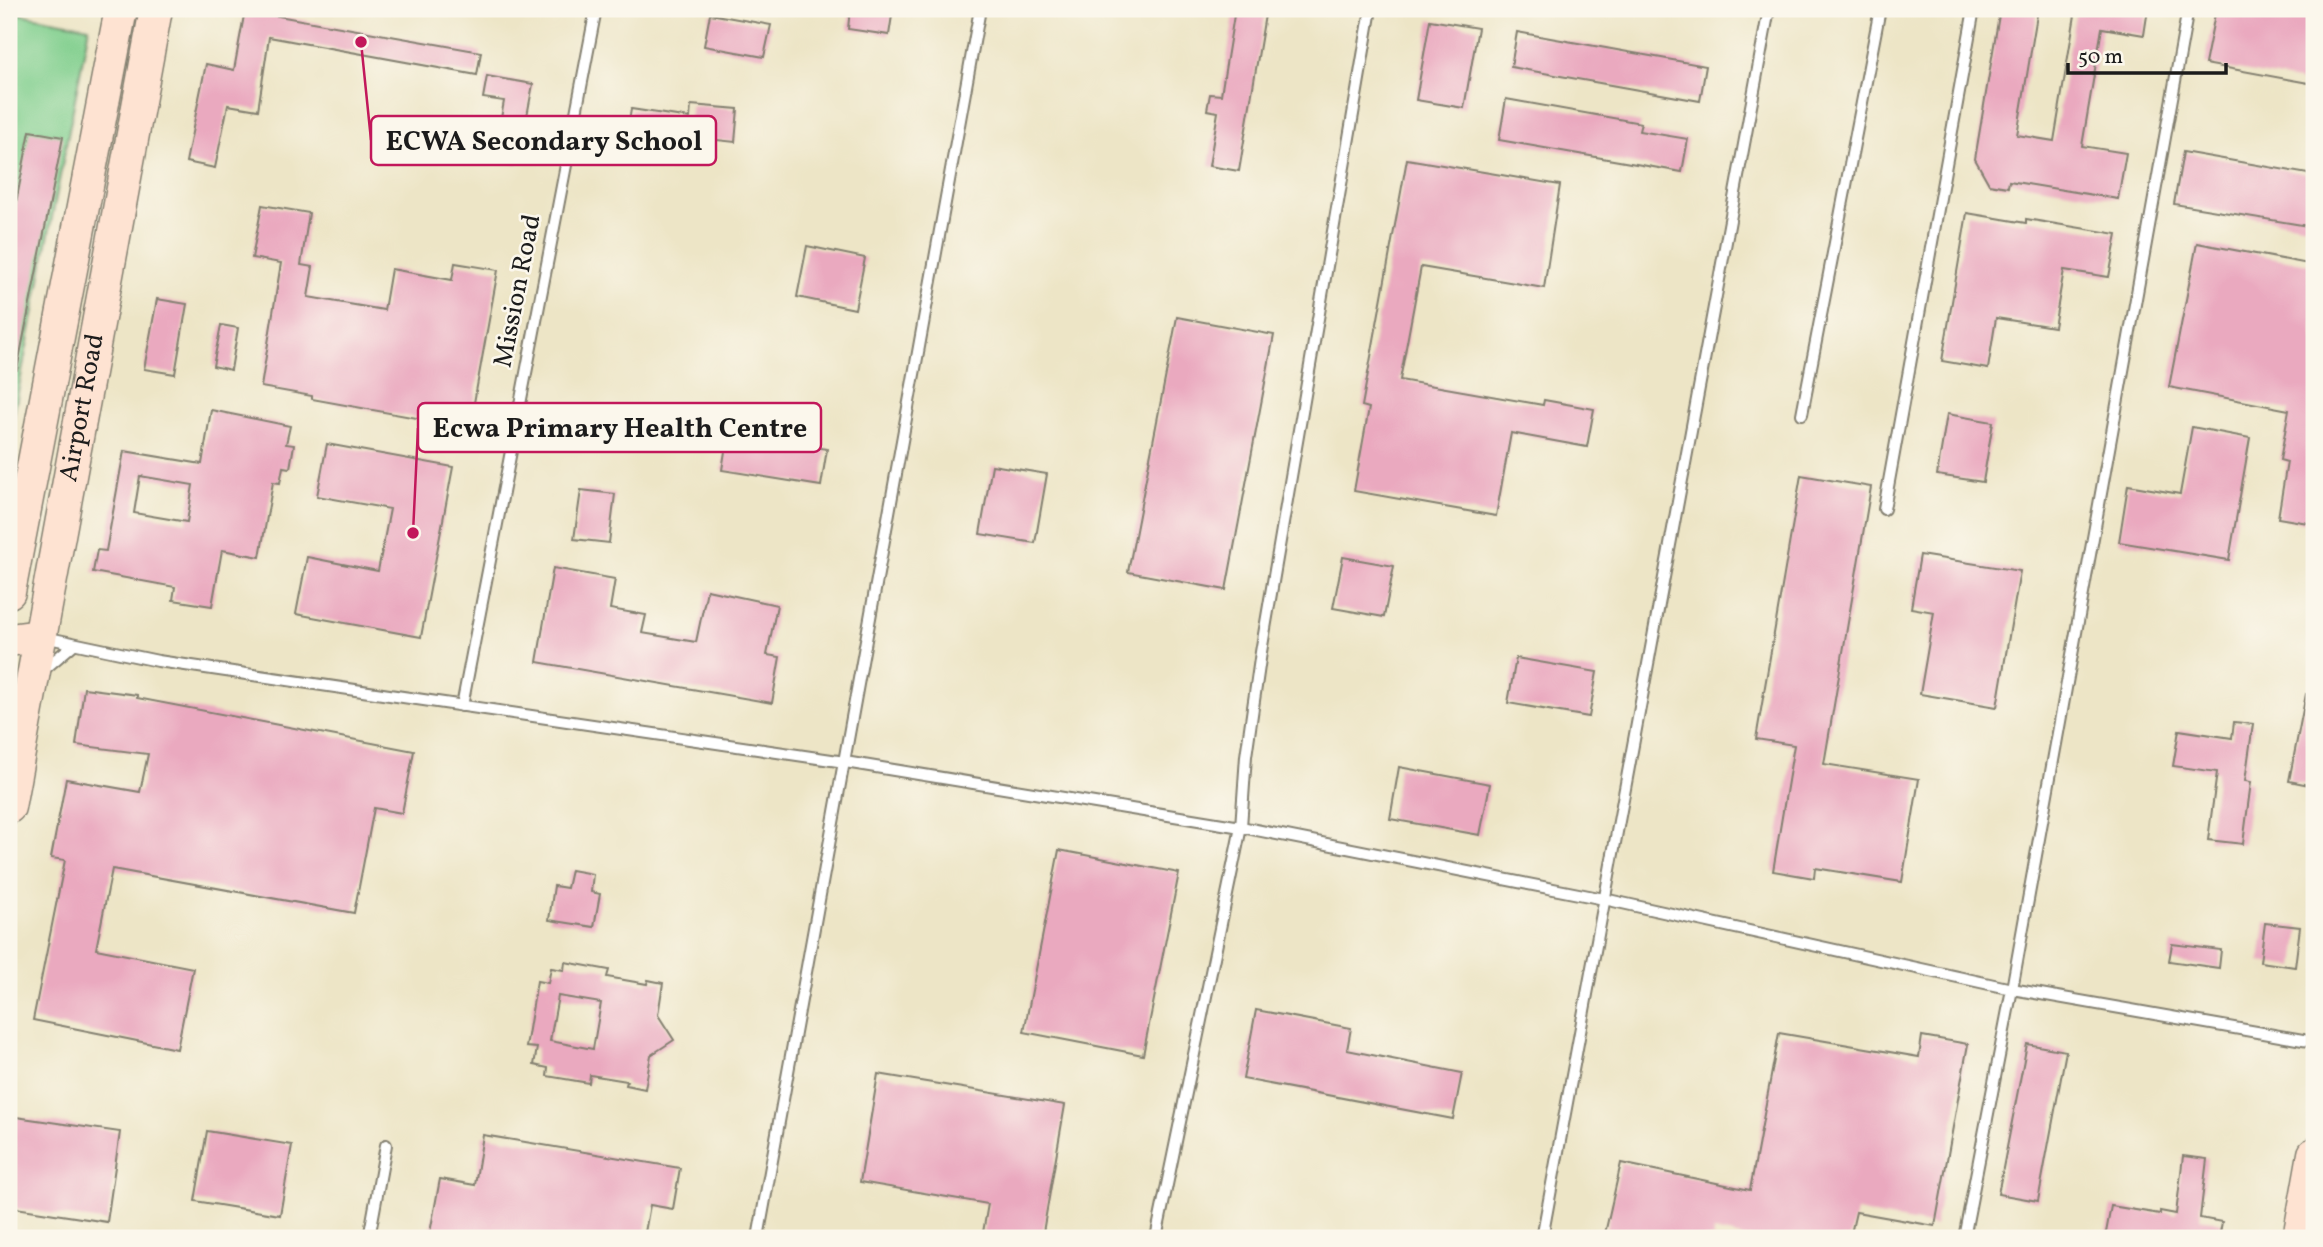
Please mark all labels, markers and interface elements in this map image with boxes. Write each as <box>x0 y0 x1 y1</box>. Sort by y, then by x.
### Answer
scale bar <box>2068 32 2225 76</box>
text: 50 m <box>2078 43 2123 72</box>
callout: ECWA Secondary School <box>371 116 716 165</box>
text: ECWA Secondary School <box>386 123 702 162</box>
street label: Mission Road <box>486 211 550 371</box>
street label: Airport Road <box>51 331 114 485</box>
callout: Ecwa Primary Health Centre <box>418 403 821 452</box>
text: Ecwa Primary Health Centre <box>433 410 807 449</box>

